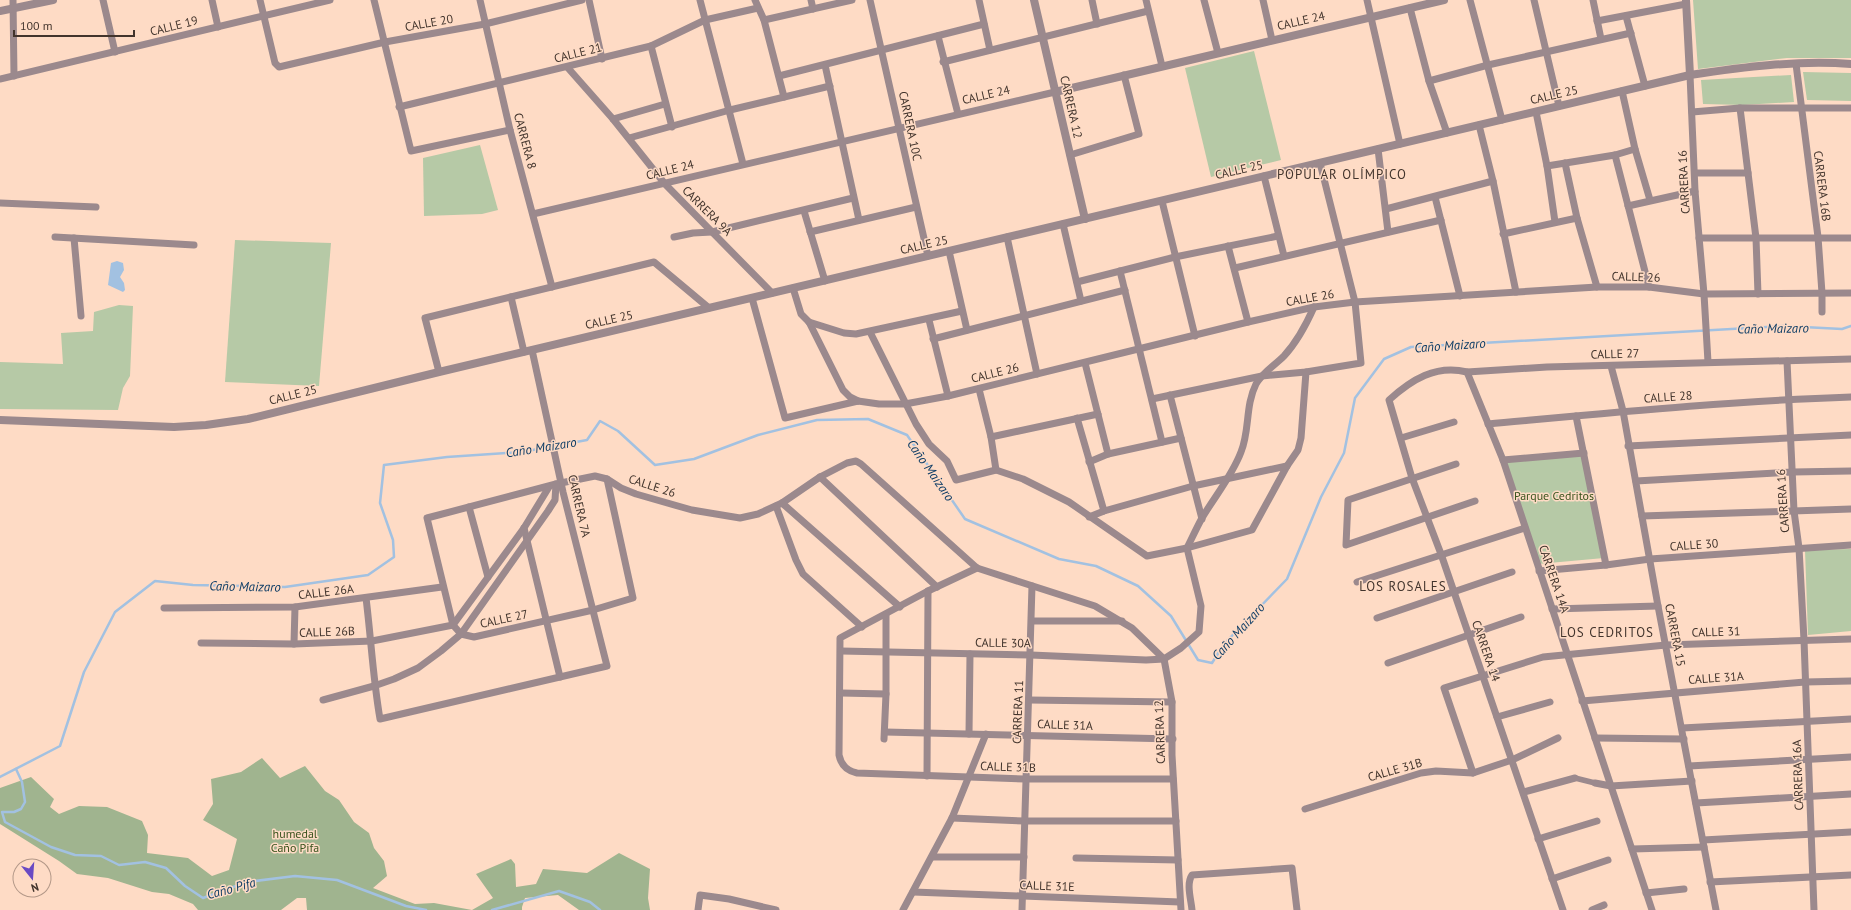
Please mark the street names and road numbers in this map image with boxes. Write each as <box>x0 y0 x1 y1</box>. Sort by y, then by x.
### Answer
street label: CALLE 24 <box>1275 8 1327 33</box>
street label: CALLE 20 <box>404 11 455 34</box>
street label: CALLE 19 <box>148 12 199 39</box>
street label: CALLE 21 <box>552 39 603 66</box>
street label: CARRERA 12 <box>1057 74 1086 140</box>
street label: CALLE 24 <box>960 82 1012 107</box>
street label: CALLE 25 <box>1528 82 1579 107</box>
street label: CARRERA 10C <box>896 90 925 162</box>
street label: CARRERA 8 <box>511 111 540 171</box>
street label: CARRERA 16 <box>1674 150 1693 214</box>
street label: CARRERA 16B <box>1811 150 1834 222</box>
street label: CALLE 24 <box>644 156 696 183</box>
street label: CALLE 25 <box>1213 157 1264 182</box>
street label: CARRERA 9A <box>679 183 735 239</box>
street label: CALLE 25 <box>898 232 949 257</box>
street label: CALLE 26 <box>1611 268 1661 285</box>
street label: CALLE 26 <box>1285 286 1335 309</box>
street label: CALLE 25 <box>583 307 634 332</box>
street label: CALLE 27 <box>1590 345 1640 362</box>
street label: CALLE 26 <box>969 359 1020 386</box>
street label: CALLE 25 <box>267 381 318 408</box>
street label: CALLE 28 <box>1643 387 1693 406</box>
street label: CARRERA 16 <box>1773 469 1792 533</box>
street label: CALLE 26 <box>627 471 678 500</box>
street label: CARRERA 7A <box>565 473 594 539</box>
street label: CALLE 30 <box>1669 535 1719 554</box>
street label: CARRERA 14A <box>1536 543 1573 615</box>
street label: CALLE 26A <box>297 581 354 602</box>
street label: CARRERA 15 <box>1662 602 1689 668</box>
street label: CALLE 27 <box>479 606 529 631</box>
street label: CARRERA 14 <box>1469 618 1504 684</box>
street label: CALLE 26B <box>299 623 355 640</box>
street label: CALLE 31 <box>1691 623 1741 640</box>
street label: CALLE 30A <box>975 635 1031 650</box>
street label: CALLE 31A <box>1688 668 1744 687</box>
street label: CARRERA 11 <box>1009 680 1026 744</box>
street label: CARRERA 12 <box>1151 700 1168 764</box>
street label: CALLE 31A <box>1037 716 1093 733</box>
street label: CARRERA 16A <box>1789 739 1806 811</box>
street label: CALLE 31B <box>1366 755 1424 784</box>
street label: CALLE 31B <box>980 758 1036 775</box>
street label: CALLE 31E <box>1019 877 1075 894</box>

